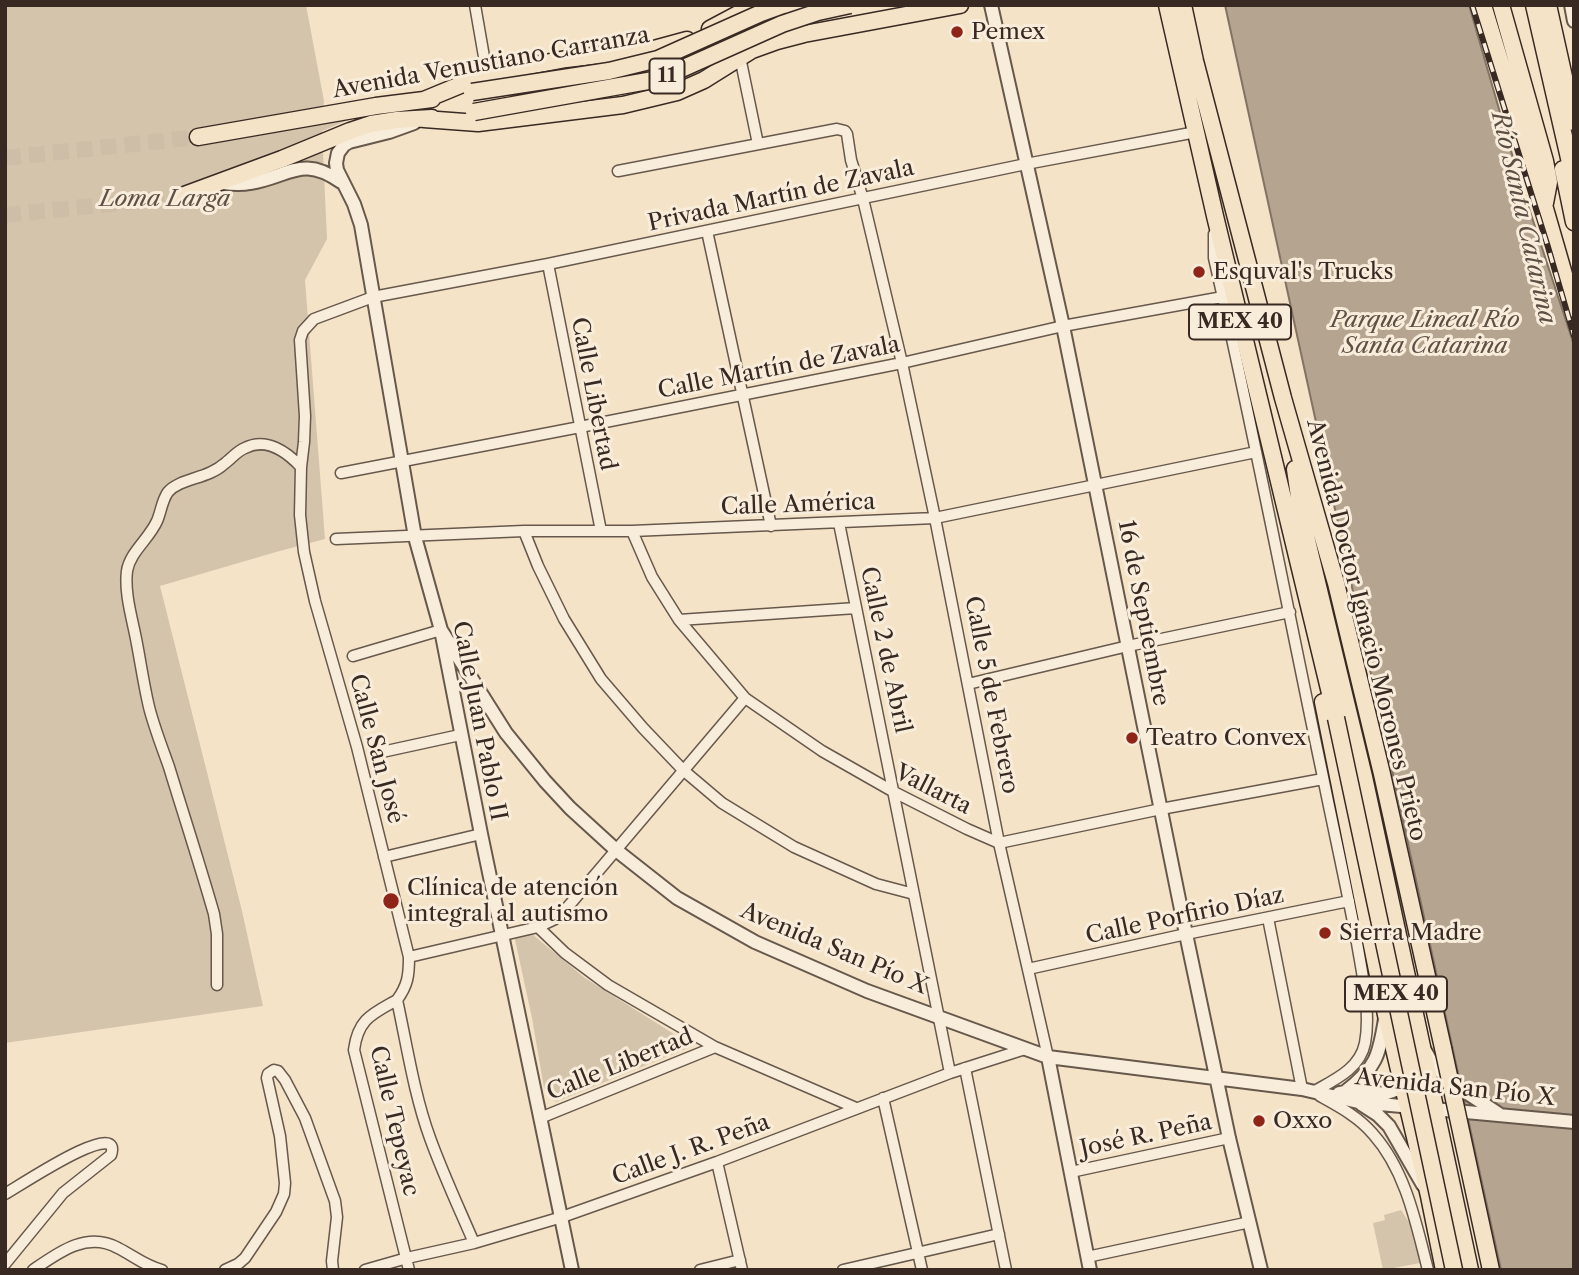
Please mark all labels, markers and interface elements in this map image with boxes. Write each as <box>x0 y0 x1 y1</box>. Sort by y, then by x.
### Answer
place label: Pemex <box>971 18 1045 46</box>
street label: Avenida Venustiano Carranza <box>330 22 652 104</box>
marker: Pemex <box>949 24 965 40</box>
road number: 11 <box>650 58 684 94</box>
water label: Río Santa Catarina <box>1485 109 1561 327</box>
street label: Privada Martín de Zavala <box>645 154 917 238</box>
park label: Loma Larga <box>99 185 231 213</box>
place label: Esquval's Trucks <box>1213 258 1393 286</box>
marker: Esquval's Trucks <box>1191 264 1207 280</box>
road number: MEX 40 <box>1189 304 1291 340</box>
park label: Parque Lineal Río Santa Catarina <box>1330 306 1520 360</box>
street label: Calle Libertad <box>565 315 621 473</box>
street label: Calle Martín de Zavala <box>656 331 902 405</box>
street label: Avenida Doctor Ignacio Morones Prieto <box>1300 416 1432 844</box>
street label: Calle América <box>720 489 876 521</box>
street label: 16 de Septiembre <box>1111 518 1175 708</box>
street label: Calle 2 de Abril <box>854 564 916 736</box>
street label: Calle 5 de Febrero <box>958 594 1024 796</box>
street label: Calle Juan Pablo II <box>446 619 512 823</box>
street label: Calle San José <box>343 671 409 827</box>
place label: Teatro Convex <box>1146 724 1307 752</box>
marker: Teatro Convex <box>1124 730 1140 746</box>
street label: Vallarta <box>890 759 976 821</box>
place label: Clínica de atención integral al autismo <box>407 874 618 928</box>
street label: Calle Porfirio Díaz <box>1083 882 1287 950</box>
marker: Clínica de atención integral al autismo <box>381 891 401 911</box>
street label: Avenida San Pío X <box>736 897 932 1001</box>
place label: Sierra Madre <box>1339 919 1482 947</box>
marker: Sierra Madre <box>1317 925 1333 941</box>
road number: MEX 40 <box>1345 976 1447 1012</box>
street label: Calle Libertad <box>543 1023 697 1107</box>
street label: Calle Tepeyac <box>363 1043 425 1199</box>
street label: Avenida San Pío X <box>1354 1064 1556 1112</box>
place label: Oxxo <box>1273 1107 1332 1135</box>
street label: Calle J. R. Peña <box>608 1109 774 1191</box>
street label: José R. Peña <box>1078 1109 1214 1163</box>
marker: Oxxo <box>1251 1113 1267 1129</box>

